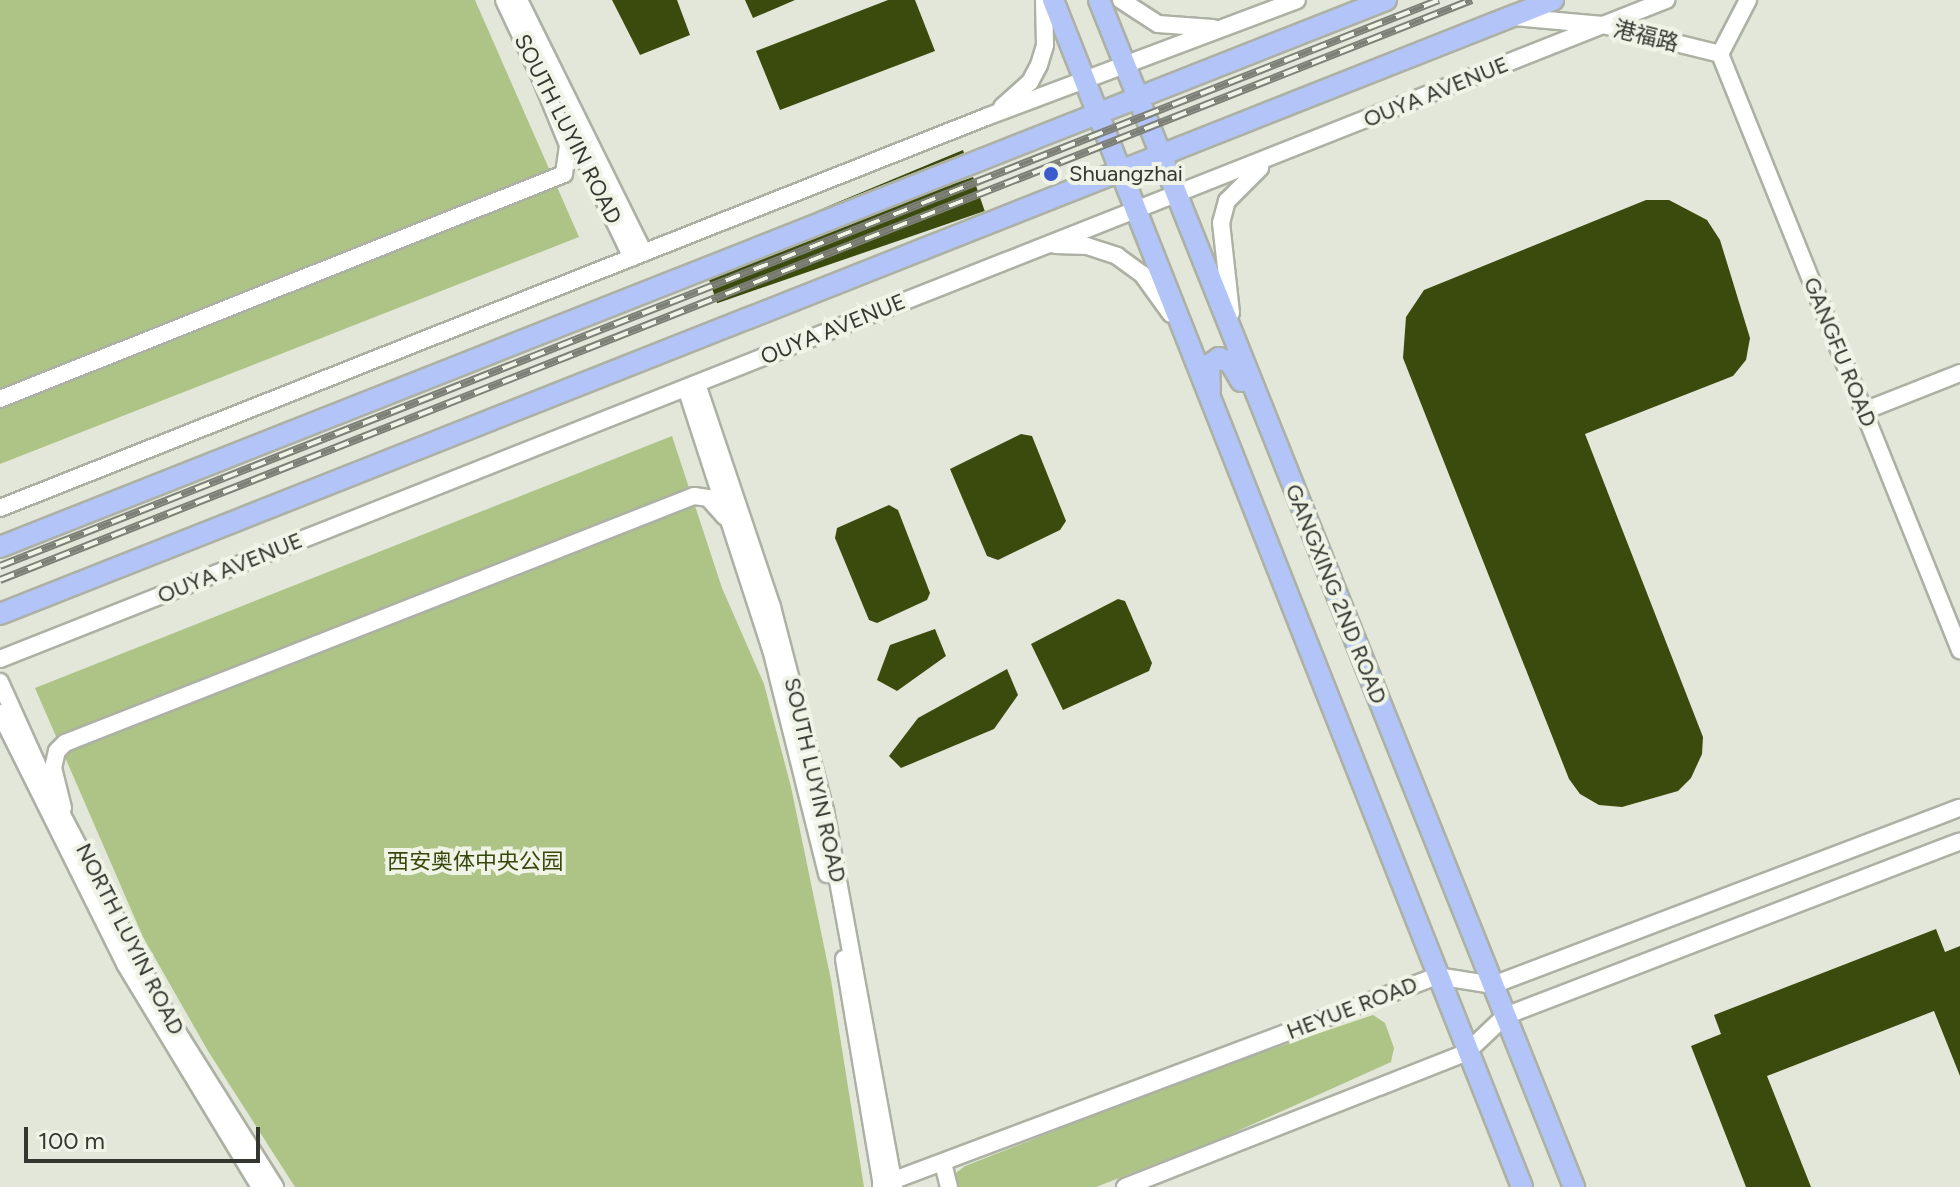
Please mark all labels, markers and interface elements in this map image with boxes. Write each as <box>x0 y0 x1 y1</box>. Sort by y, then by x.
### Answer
street label: 港福路 <box>1611 15 1681 57</box>
street label: SOUTH LUYIN ROAD <box>509 30 627 228</box>
street label: OUYA AVENUE <box>1360 51 1512 133</box>
place label: Shuangzhai <box>1069 161 1183 187</box>
marker: Shuangzhai <box>1040 163 1062 185</box>
street label: GANGFU ROAD <box>1798 273 1882 431</box>
street label: OUYA AVENUE <box>757 288 909 370</box>
street label: GANGXING 2ND ROAD <box>1280 480 1392 708</box>
street label: OUYA AVENUE <box>154 527 306 609</box>
street label: SOUTH LUYIN ROAD <box>779 675 851 885</box>
street label: NORTH LUYIN ROAD <box>70 839 190 1039</box>
park label: 西安奥体中央公园 <box>387 849 563 875</box>
street label: HEYUE ROAD <box>1283 971 1421 1045</box>
scale bar <box>28 1111 264 1161</box>
text: 100 m <box>38 1126 105 1155</box>

